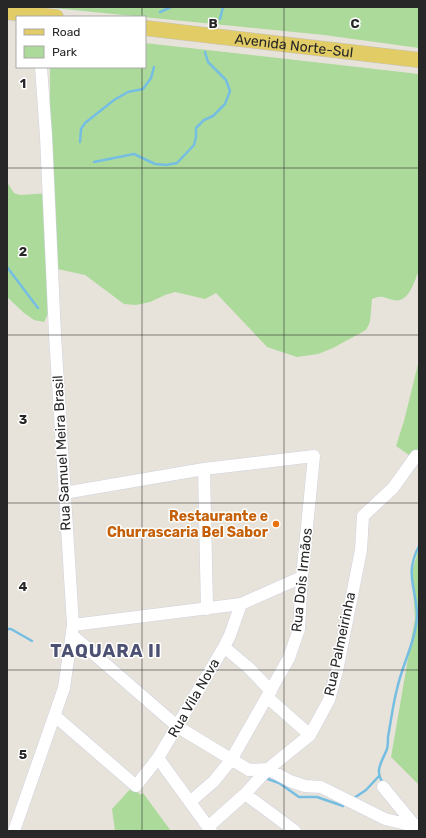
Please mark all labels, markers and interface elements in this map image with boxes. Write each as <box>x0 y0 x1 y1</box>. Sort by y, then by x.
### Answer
legend <box>16 16 146 68</box>
text: B <box>208 16 218 31</box>
text: C <box>350 16 360 31</box>
text: Road <box>52 25 80 39</box>
street label: Avenida Norte-Sul <box>234 30 354 61</box>
text: Park <box>52 45 78 59</box>
text: 1 <box>20 76 26 91</box>
text: 2 <box>19 244 27 259</box>
street label: Rua Samuel Meira Brasil <box>49 375 75 531</box>
text: 3 <box>19 412 28 427</box>
place label: Restaurante e Churrascaria Bel Sabor <box>107 508 269 541</box>
marker: Restaurante e Churrascaria Bel Sabor <box>271 519 281 529</box>
street label: Rua Dois Irmãos <box>288 527 316 633</box>
text: 4 <box>19 579 28 594</box>
street label: Rua Palmeirinha <box>321 590 359 698</box>
district label: TAQUARA II <box>50 640 162 662</box>
street label: Rua Vila Nova <box>165 656 223 740</box>
text: 5 <box>19 747 27 762</box>

